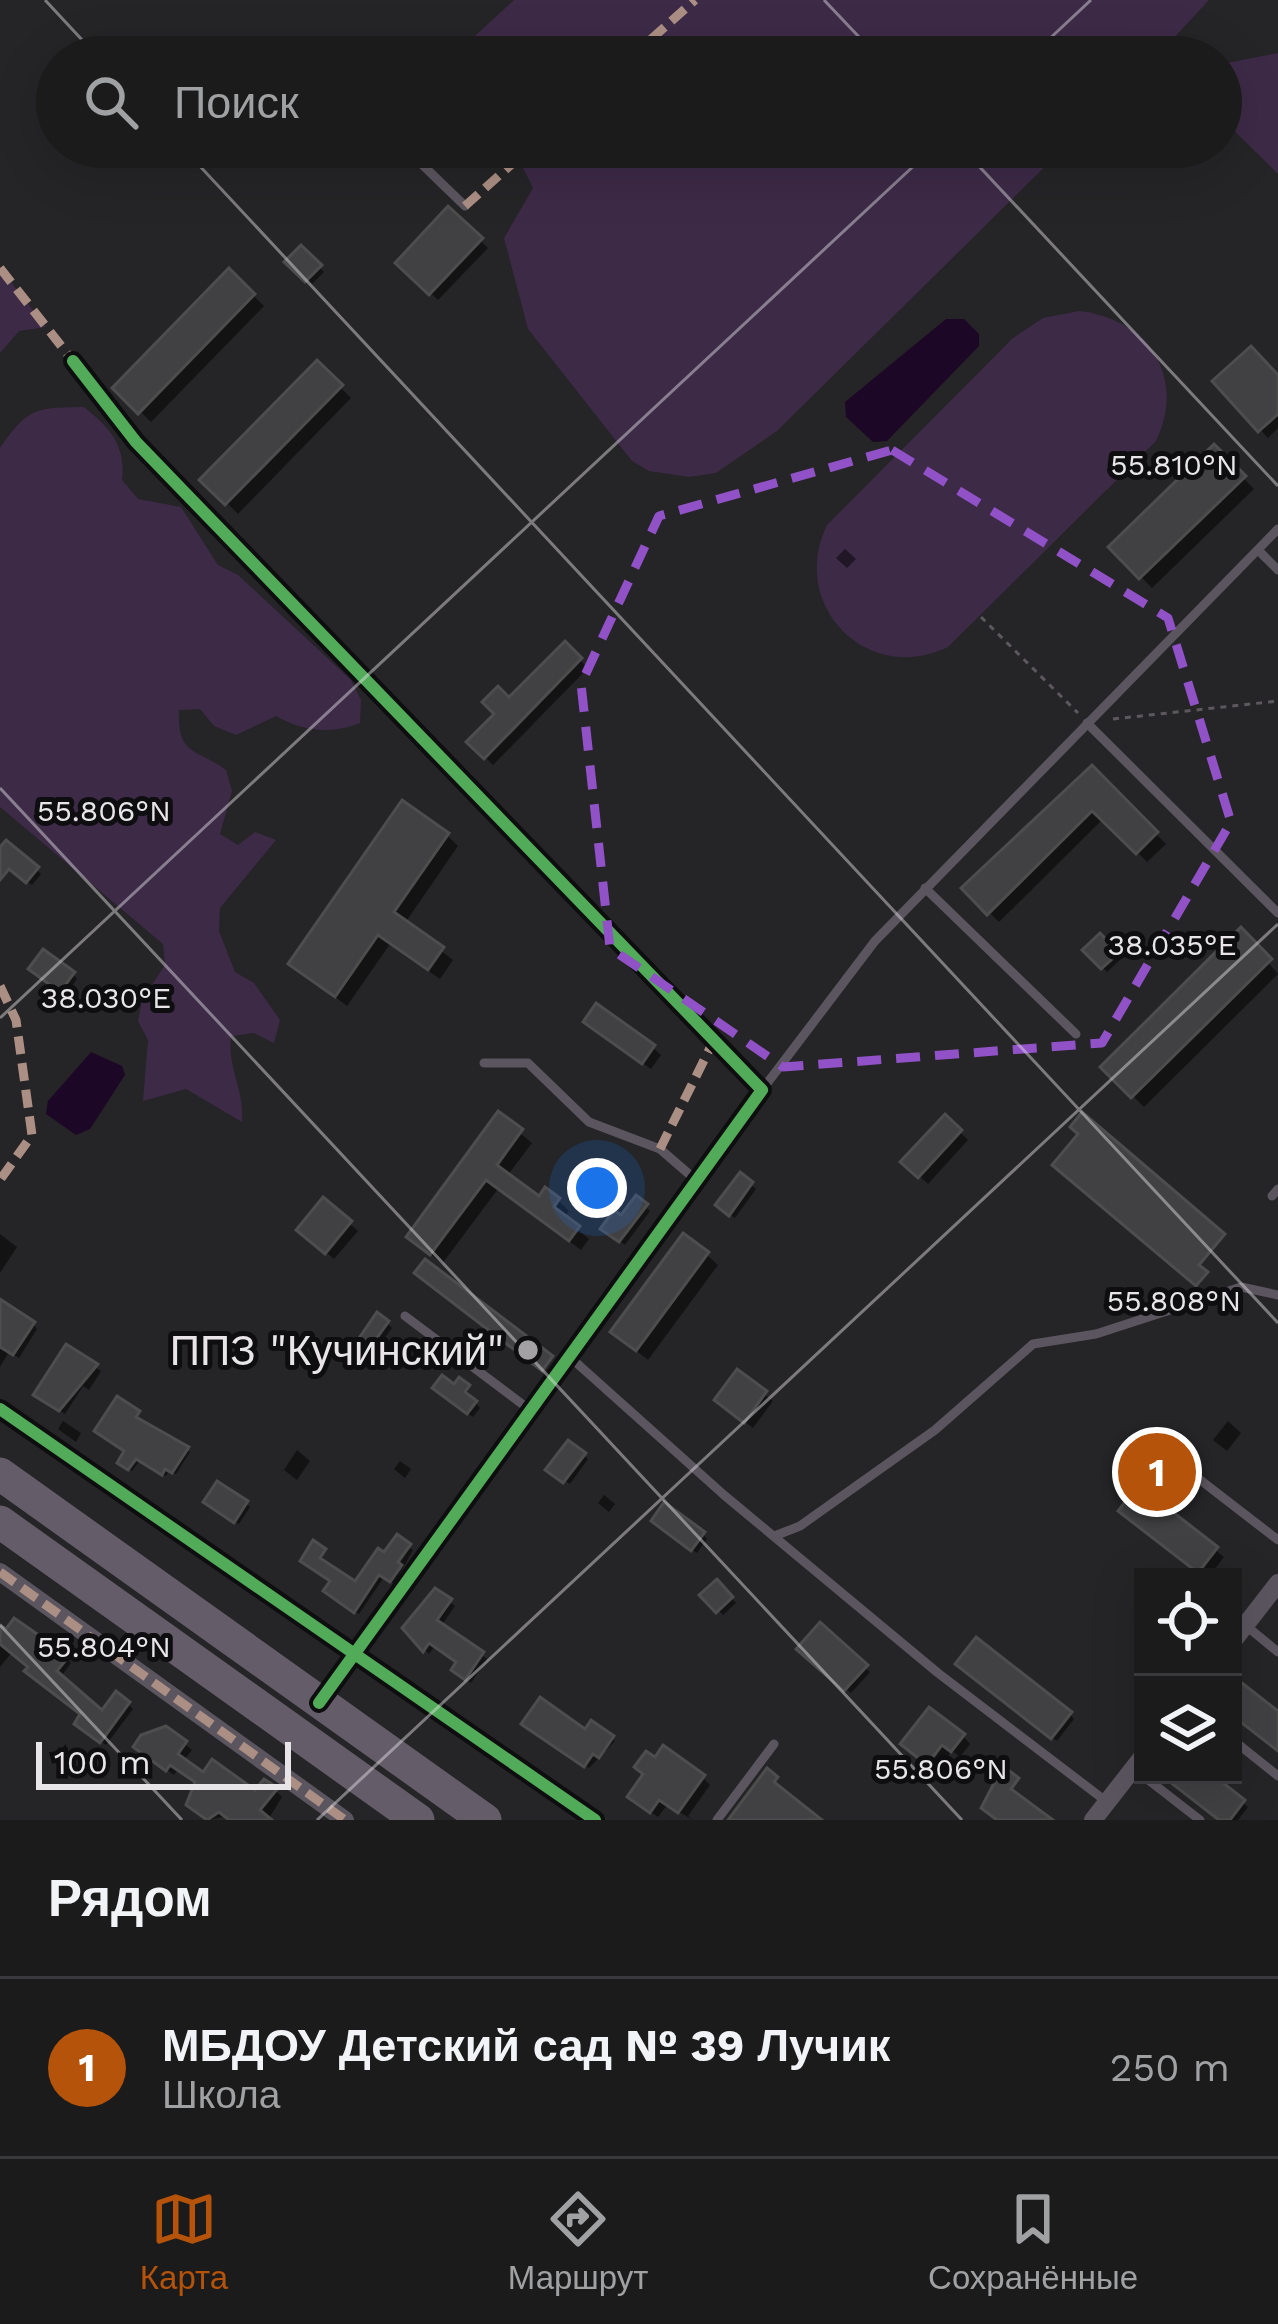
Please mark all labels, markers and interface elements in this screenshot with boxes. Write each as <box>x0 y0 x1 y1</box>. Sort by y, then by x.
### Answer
search box <box>36 36 1242 168</box>
icon: search <box>78 69 144 135</box>
text: Поиск <box>174 76 299 129</box>
text: 55.810°N <box>1110 447 1238 482</box>
text: 55.806°N <box>37 793 171 828</box>
text: 38.035°E <box>1107 927 1237 962</box>
text: 38.030°E <box>41 980 171 1015</box>
your location <box>567 1158 627 1218</box>
text: 55.808°N <box>1107 1283 1241 1318</box>
place label: ППЗ "Кучинский" <box>170 1326 504 1375</box>
marker: ППЗ "Кучинский" <box>515 1337 541 1363</box>
pin: 1 <box>1118 1427 1196 1517</box>
map controls <box>1134 1568 1242 1784</box>
button: locate <box>1134 1568 1242 1676</box>
text: 55.804°N <box>37 1629 171 1664</box>
button: layers <box>1134 1676 1242 1784</box>
scale bar <box>36 1736 291 1789</box>
text: 100 m <box>54 1743 151 1782</box>
text: 55.806°N <box>874 1751 1008 1786</box>
text: Рядом <box>48 1869 212 1928</box>
text: МБДОУ Детский сад № 39 Лучик <box>162 2019 890 2072</box>
text: 1 <box>79 2045 95 2090</box>
text: 250 m <box>1110 2045 1230 2090</box>
text: Школа <box>162 2072 281 2117</box>
tab: Карта <box>140 2186 228 2297</box>
tab: Маршрут <box>508 2186 648 2297</box>
tab: Сохранённые <box>928 2186 1138 2297</box>

